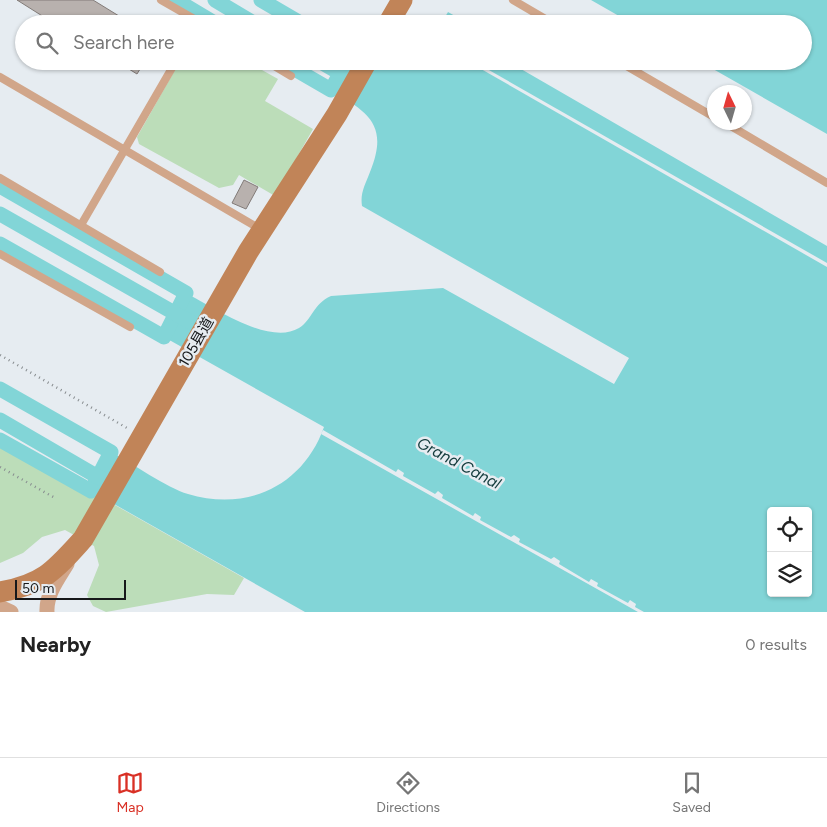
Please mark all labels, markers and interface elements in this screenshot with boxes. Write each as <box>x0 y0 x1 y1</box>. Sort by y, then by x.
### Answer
search box <box>15 15 812 70</box>
icon: search <box>33 29 61 57</box>
text: Search here <box>73 31 175 54</box>
north arrow <box>707 85 752 130</box>
street label: 105县道 <box>175 314 217 370</box>
water label: Grand Canal <box>414 433 505 493</box>
map controls <box>767 507 812 597</box>
button: locate <box>767 507 812 552</box>
button: layers <box>767 552 812 597</box>
scale bar <box>15 577 126 600</box>
text: 50 m <box>22 580 54 597</box>
text: Nearby <box>20 632 91 657</box>
text: 0 results <box>745 635 807 654</box>
tab: Map <box>116 769 144 816</box>
tab: Directions <box>376 769 440 816</box>
tab: Saved <box>672 769 711 816</box>

